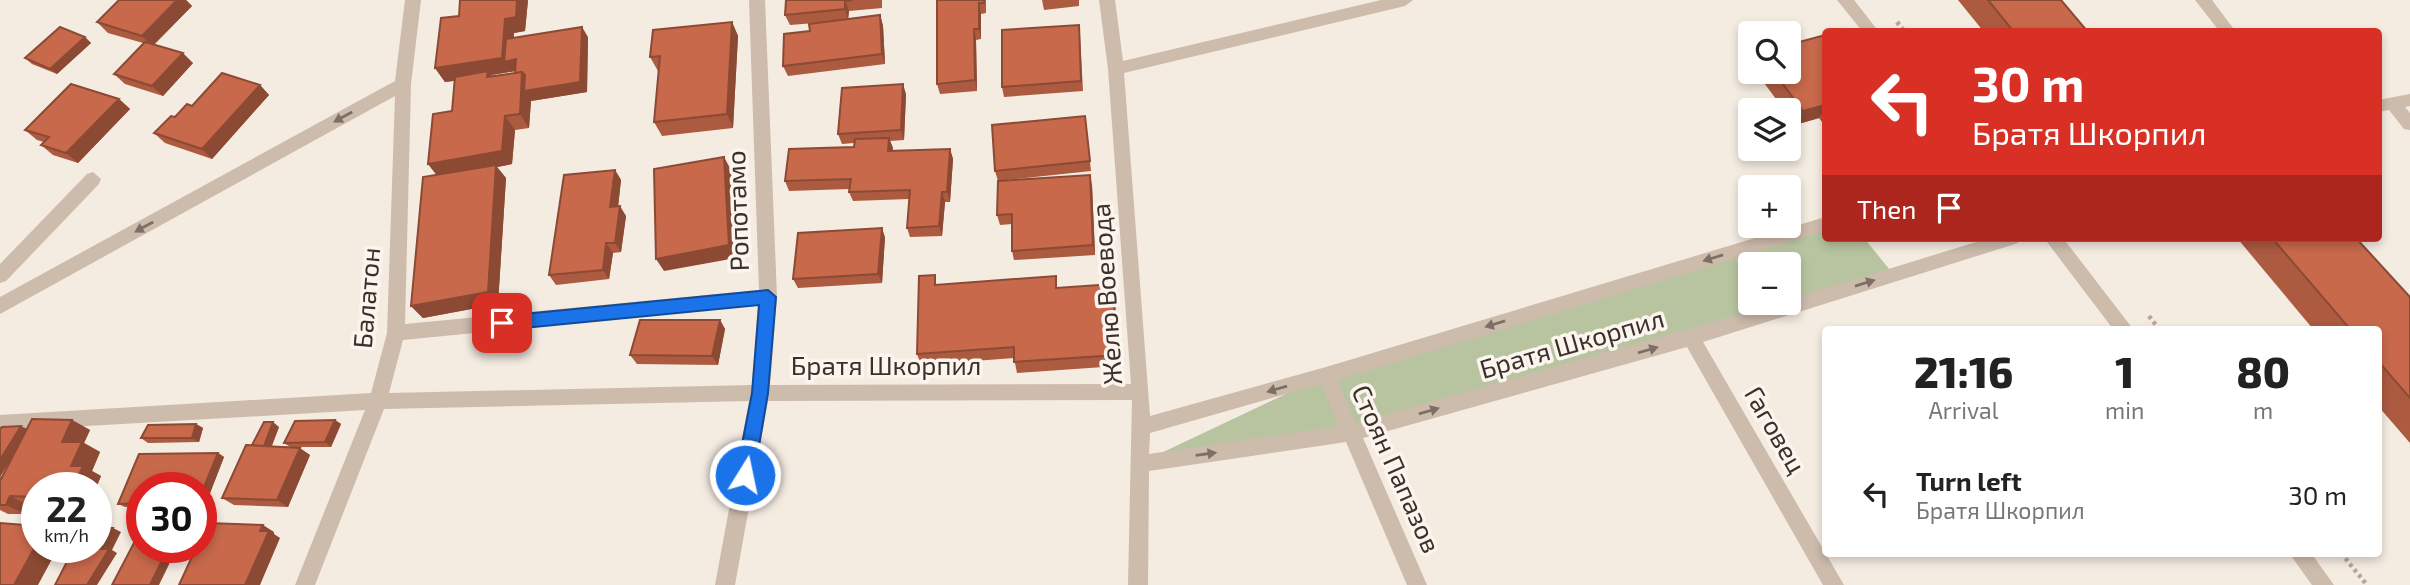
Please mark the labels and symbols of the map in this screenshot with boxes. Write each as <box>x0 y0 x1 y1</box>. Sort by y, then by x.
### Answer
one-way arrow <box>334 111 353 123</box>
street label: Ропотамо <box>719 150 754 272</box>
street label: Желю Воевода <box>1084 202 1127 386</box>
one-way arrow <box>135 221 154 233</box>
street label: Балатон <box>346 246 385 350</box>
one-way arrow <box>1702 253 1723 263</box>
one-way arrow <box>1855 278 1876 288</box>
pin <box>472 293 532 353</box>
street label: Братя Шкорпил <box>1476 301 1667 384</box>
one-way arrow <box>1485 319 1506 329</box>
one-way arrow <box>1637 344 1659 355</box>
street label: Братя Шкорпил <box>791 349 981 380</box>
street label: Стоян Папазов <box>1347 380 1448 557</box>
street label: Гаговец <box>1739 380 1814 478</box>
one-way arrow <box>1266 384 1287 394</box>
one-way arrow <box>1419 406 1440 416</box>
position arrow <box>708 438 782 512</box>
one-way arrow <box>1195 449 1217 460</box>
speed limit sign: 30 <box>126 472 217 563</box>

